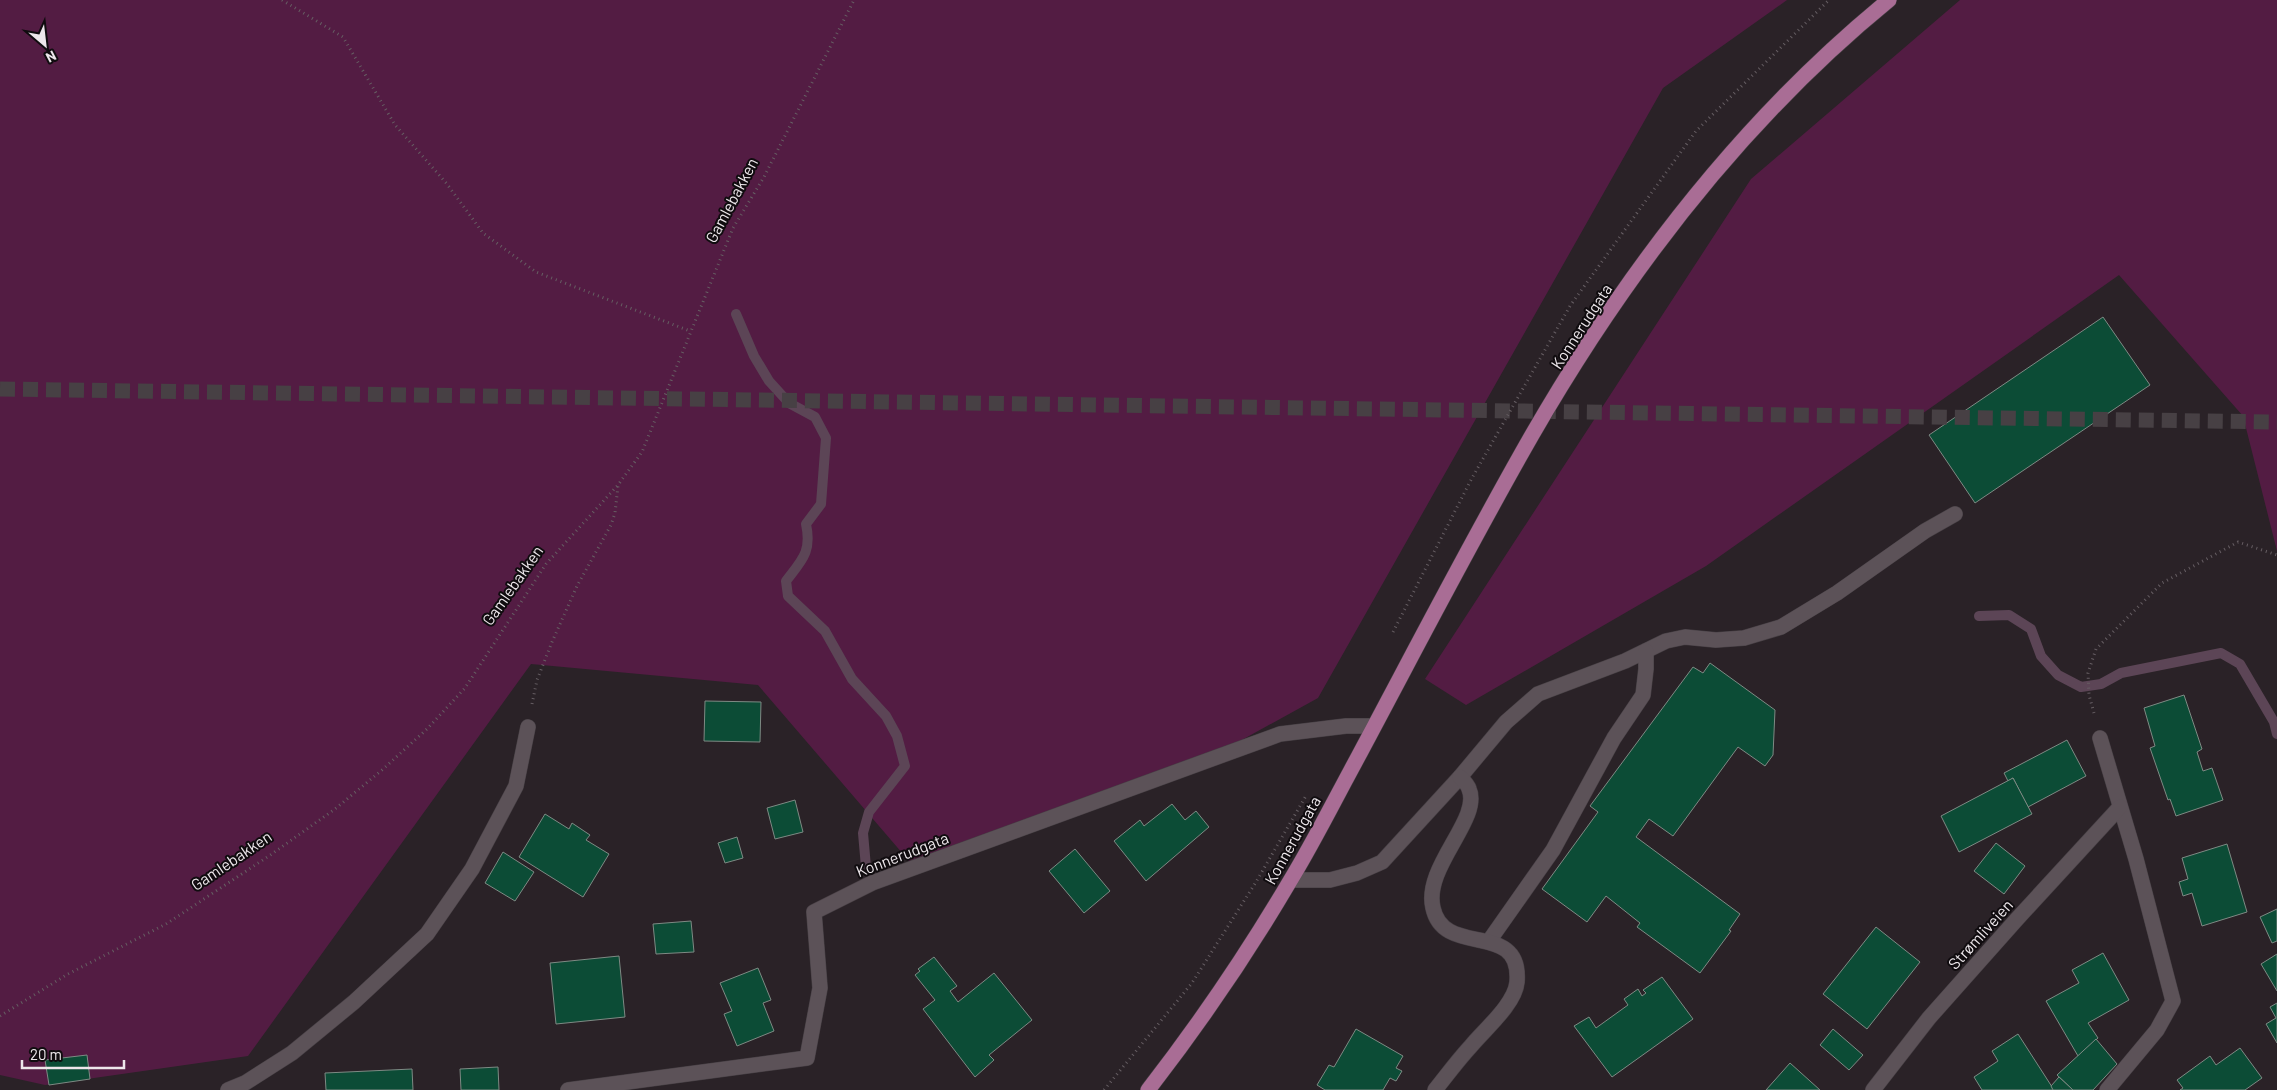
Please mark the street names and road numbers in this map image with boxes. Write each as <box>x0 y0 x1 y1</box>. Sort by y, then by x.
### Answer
street label: Gamlebakken <box>701 154 761 246</box>
street label: Konnerudgata <box>1546 280 1616 372</box>
street label: Gamlebakken <box>478 541 546 629</box>
street label: Konnerudgata <box>1260 793 1324 887</box>
street label: Gamlebakken <box>187 826 275 894</box>
street label: Konnerudgata <box>853 828 951 880</box>
street label: Strømliveien <box>1944 895 2016 973</box>

